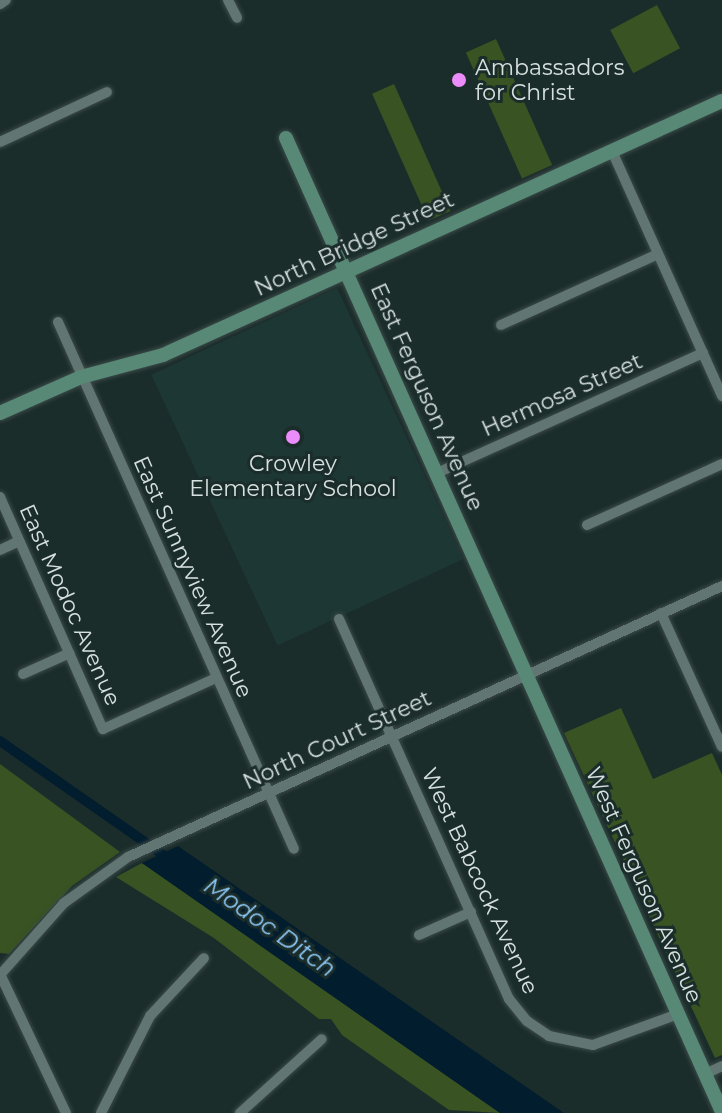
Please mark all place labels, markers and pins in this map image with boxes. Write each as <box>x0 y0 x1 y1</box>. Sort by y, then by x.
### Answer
place label: Ambassadors for Christ <box>475 54 625 106</box>
marker: Ambassadors for Christ <box>450 71 468 89</box>
marker: Crowley Elementary School <box>284 428 302 446</box>
place label: Crowley Elementary School <box>189 450 397 502</box>

